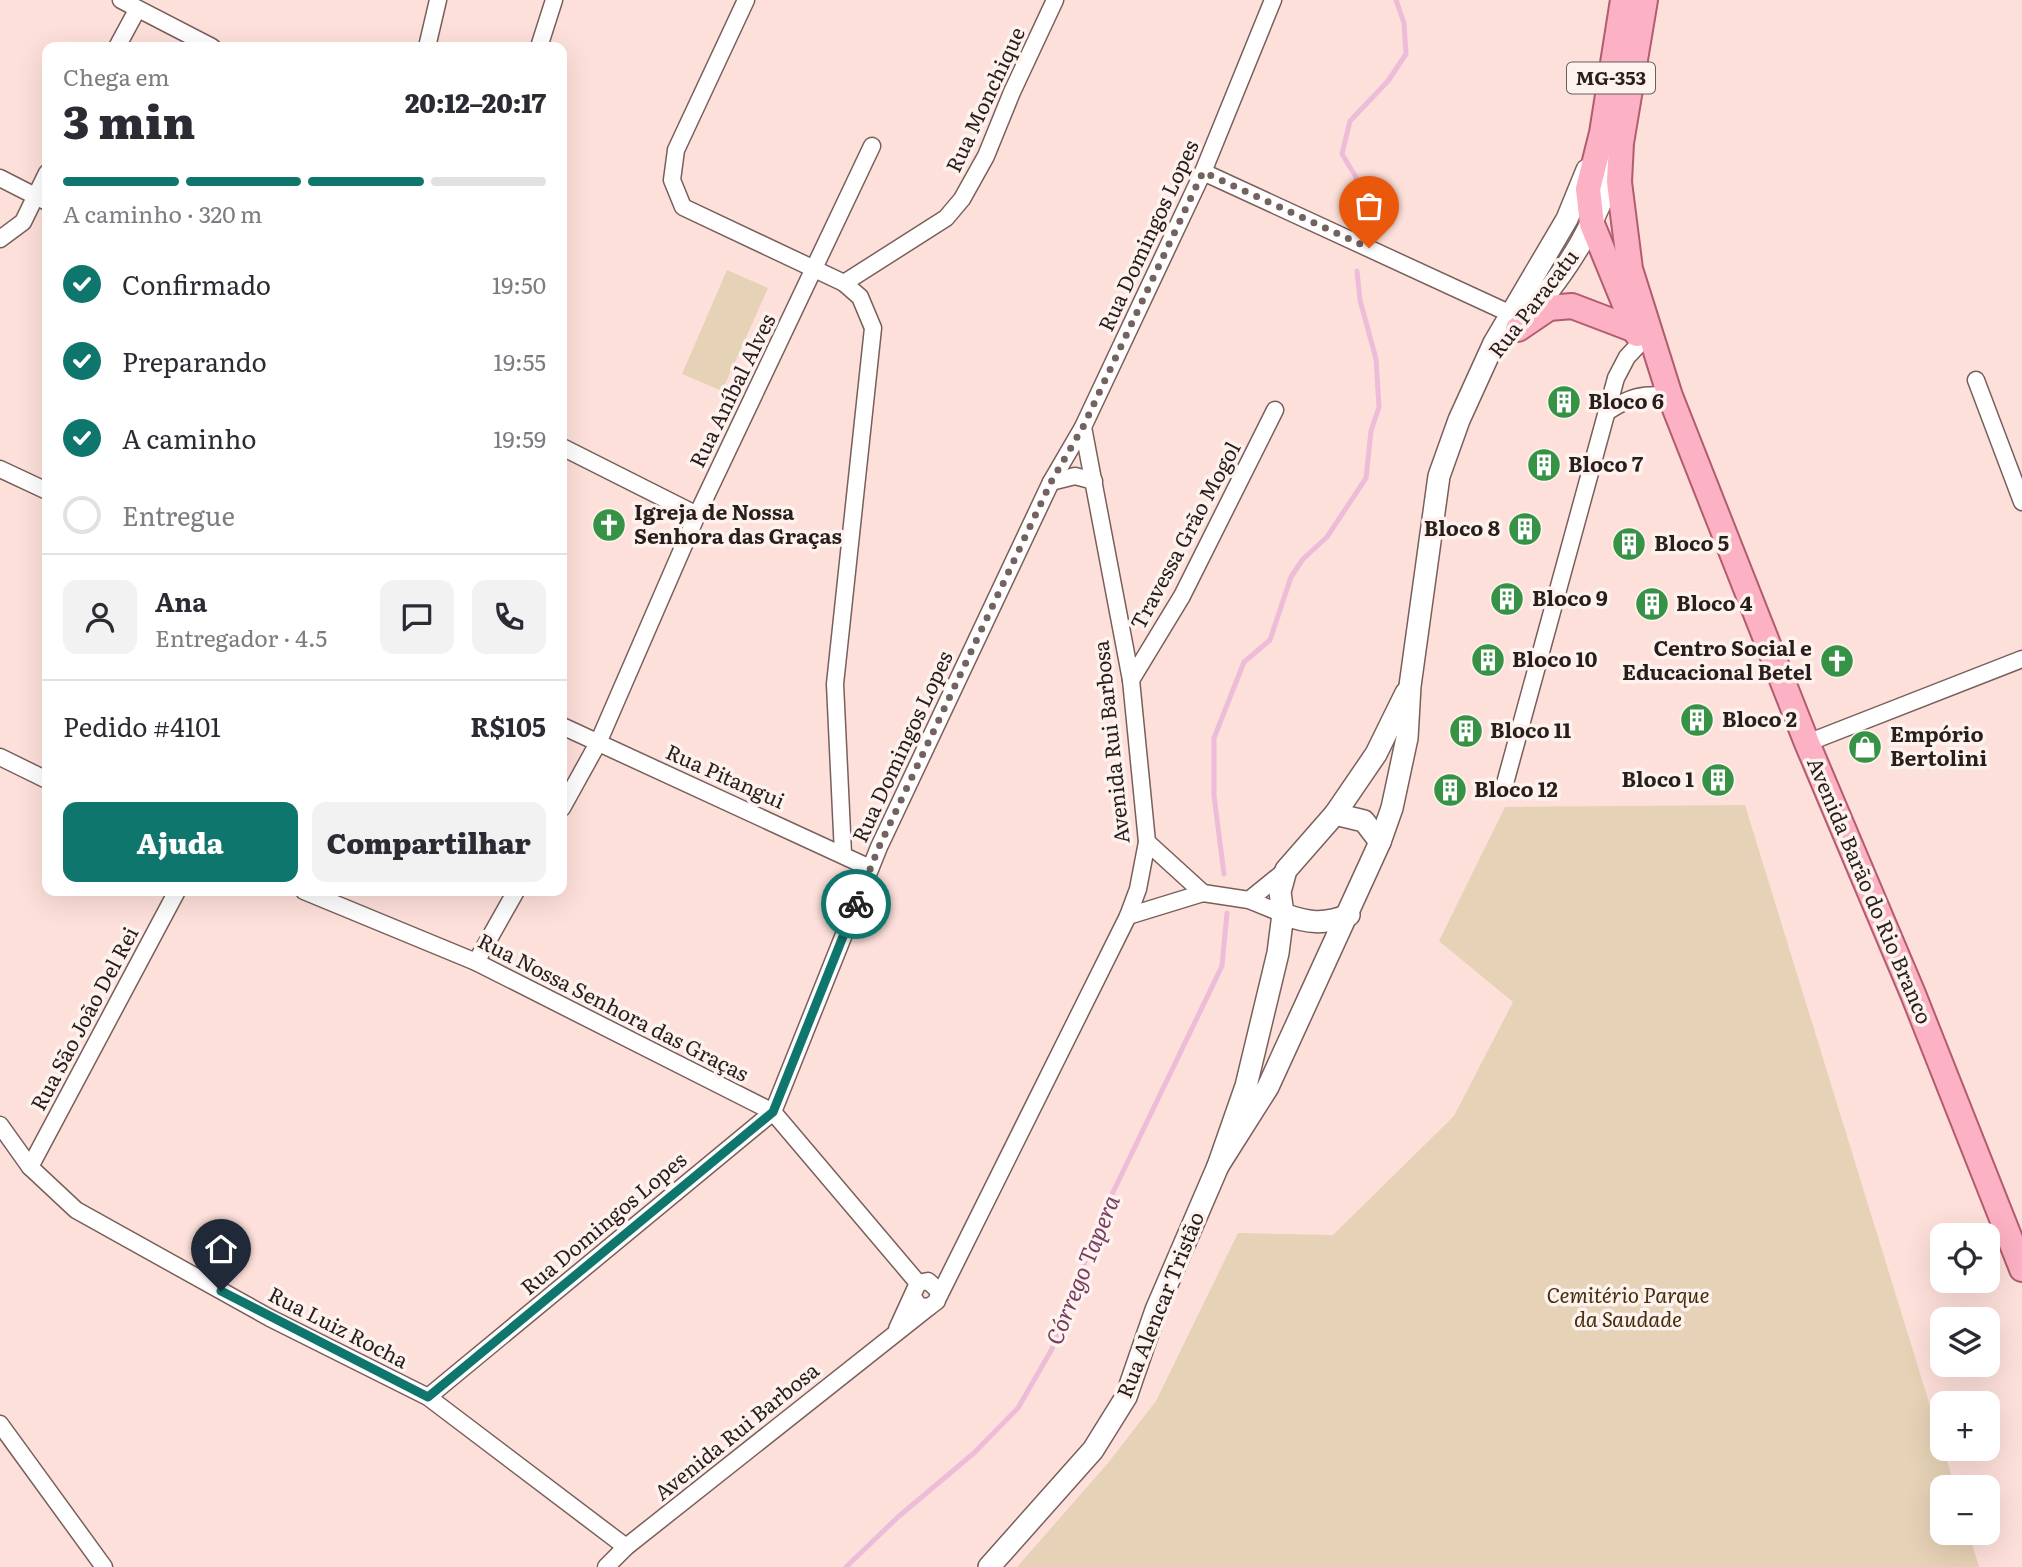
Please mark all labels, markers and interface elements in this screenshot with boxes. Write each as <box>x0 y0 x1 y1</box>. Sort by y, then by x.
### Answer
street label: Rua Monchique <box>936 21 1031 177</box>
text: Chega em <box>63 59 170 93</box>
road number: MG-353 <box>1567 62 1655 94</box>
text: 20:12–20:17 <box>405 82 546 121</box>
text: 3 min <box>63 85 195 153</box>
street label: Rua Domingos Lopes <box>1089 134 1205 336</box>
pin <box>1339 176 1399 248</box>
icon: bag <box>1350 187 1388 225</box>
text: A caminho · 320 m <box>63 196 262 230</box>
street label: Rua Paracatu <box>1480 241 1584 364</box>
text: Confirmado <box>122 264 271 303</box>
icon: check <box>63 265 101 303</box>
text: 19:50 <box>492 267 546 301</box>
street label: Rua Aníbal Alves <box>680 308 781 472</box>
text: Preparando <box>122 341 267 380</box>
icon: check <box>63 342 101 380</box>
text: 19:55 <box>494 344 546 378</box>
building icon: Bloco 6 <box>1545 383 1583 421</box>
place label: Bloco 6 <box>1588 384 1664 415</box>
text: A caminho <box>122 418 256 457</box>
icon: check <box>63 419 101 457</box>
text: 19:59 <box>493 421 546 455</box>
street label: Travessa Grão Mogol <box>1121 435 1247 634</box>
building icon: Bloco 7 <box>1525 446 1563 484</box>
place label: Bloco 7 <box>1568 447 1644 478</box>
text: Entregue <box>122 495 235 534</box>
place label: Igreja de Nossa Senhora das Graças <box>634 495 842 550</box>
church icon: Igreja de Nossa Senhora das Graças <box>590 506 628 544</box>
building icon: Bloco 8 <box>1506 510 1544 548</box>
place label: Bloco 8 <box>1424 511 1500 542</box>
building icon: Bloco 5 <box>1610 525 1648 563</box>
place label: Bloco 5 <box>1654 526 1729 557</box>
button: person <box>63 580 137 654</box>
button: chat <box>380 580 454 654</box>
button: phone <box>472 580 546 654</box>
building icon: Bloco 9 <box>1488 580 1526 618</box>
text: Ana <box>155 581 207 620</box>
place label: Bloco 9 <box>1532 581 1608 612</box>
building icon: Bloco 4 <box>1633 585 1671 623</box>
place label: Bloco 4 <box>1676 586 1753 617</box>
text: Entregador · 4.5 <box>155 620 327 654</box>
place label: Centro Social e Educacional Betel <box>1622 631 1812 686</box>
street label: Avenida Rui Barbosa <box>1083 638 1136 845</box>
building icon: Bloco 10 <box>1469 641 1507 679</box>
place label: Bloco 10 <box>1512 642 1597 673</box>
church icon: Centro Social e Educacional Betel <box>1818 642 1856 680</box>
street label: Rua Domingos Lopes <box>843 645 959 847</box>
building icon: Bloco 2 <box>1678 701 1716 739</box>
place label: Bloco 2 <box>1722 702 1797 733</box>
text: Pedido #4101 <box>63 706 221 745</box>
text: R$105 <box>470 706 546 745</box>
building icon: Bloco 11 <box>1447 712 1485 750</box>
place label: Bloco 11 <box>1490 713 1571 744</box>
place label: Empório Bertolini <box>1890 717 1987 772</box>
shop icon: Empório Bertolini <box>1846 728 1884 766</box>
street label: Rua Pitangui <box>661 735 791 815</box>
street label: Avenida Barão do Rio Branco <box>1801 752 1942 1028</box>
building icon: Bloco 1 <box>1699 761 1737 799</box>
place label: Bloco 1 <box>1622 762 1694 793</box>
building icon: Bloco 12 <box>1431 771 1469 809</box>
place label: Bloco 12 <box>1474 772 1558 803</box>
button: Ajuda <box>63 802 298 882</box>
button: Compartilhar <box>312 802 546 882</box>
courier <box>821 869 891 939</box>
icon: bike <box>837 885 875 923</box>
street label: Rua São João Del Rei <box>21 920 144 1115</box>
street label: Rua Nossa Senhora das Graças <box>473 924 755 1088</box>
street label: Rua Domingos Lopes <box>513 1143 692 1301</box>
water label: Córrego Tapera <box>1036 1189 1127 1349</box>
street label: Rua Alencar Tristão <box>1107 1206 1210 1402</box>
pin <box>191 1219 251 1291</box>
map controls <box>1930 1223 2000 1545</box>
button: locate <box>1930 1223 2000 1293</box>
icon: home <box>202 1230 240 1268</box>
street label: Rua Luiz Rocha <box>264 1277 415 1375</box>
park label: Cemitério Parque da Saudade <box>1546 1278 1710 1333</box>
button: layers <box>1930 1307 2000 1377</box>
street label: Avenida Rui Barbosa <box>646 1353 825 1506</box>
button: + <box>1930 1391 2000 1461</box>
button: − <box>1930 1475 2000 1545</box>

